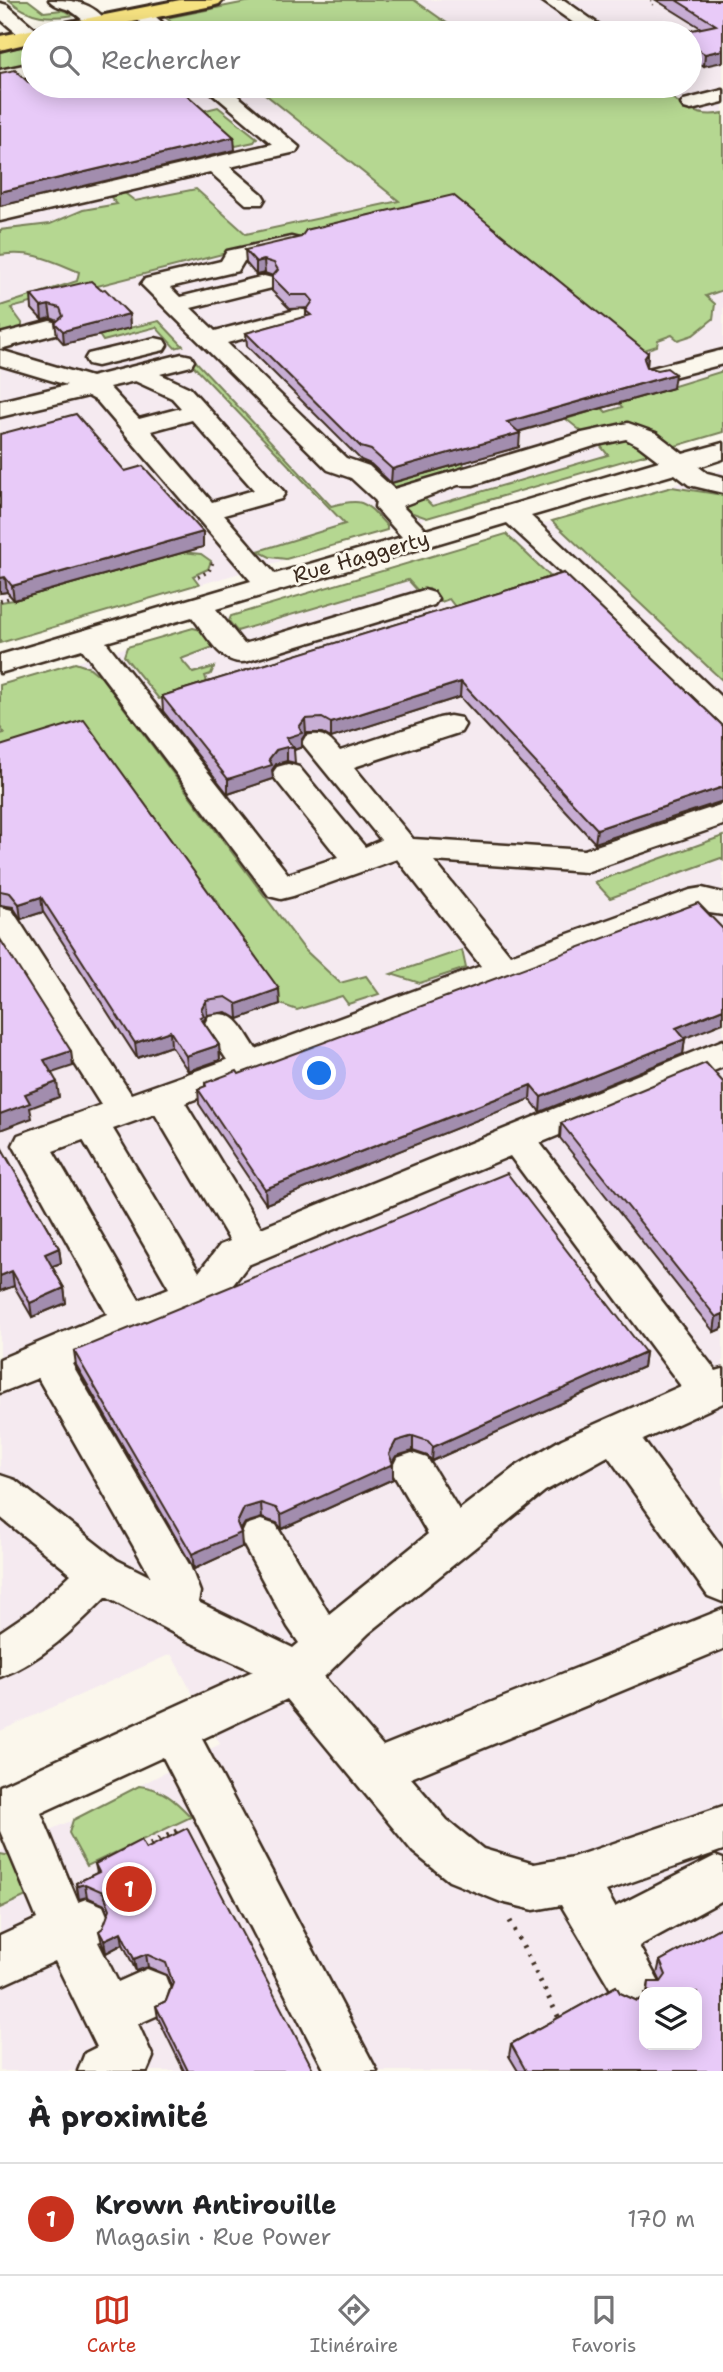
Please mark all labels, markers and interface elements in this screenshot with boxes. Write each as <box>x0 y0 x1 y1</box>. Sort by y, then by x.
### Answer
search box <box>21 21 702 98</box>
icon: search <box>45 41 83 79</box>
text: Rechercher <box>101 42 241 77</box>
street label: Rue Haggerty <box>290 524 432 590</box>
your location <box>302 1056 336 1090</box>
pin: 1 <box>106 1863 152 1915</box>
map controls <box>639 1987 702 2050</box>
button: layers <box>639 1987 702 2050</box>
text: À proximité <box>28 2096 208 2137</box>
text: Krown Antirouille <box>95 2187 337 2222</box>
text: 1 <box>46 2204 56 2234</box>
text: 170 m <box>627 2204 695 2234</box>
text: Magasin · Rue Power <box>95 2222 331 2252</box>
tab: Carte <box>87 2291 137 2358</box>
tab: Itinéraire <box>310 2291 398 2358</box>
tab: Favoris <box>571 2291 636 2358</box>

